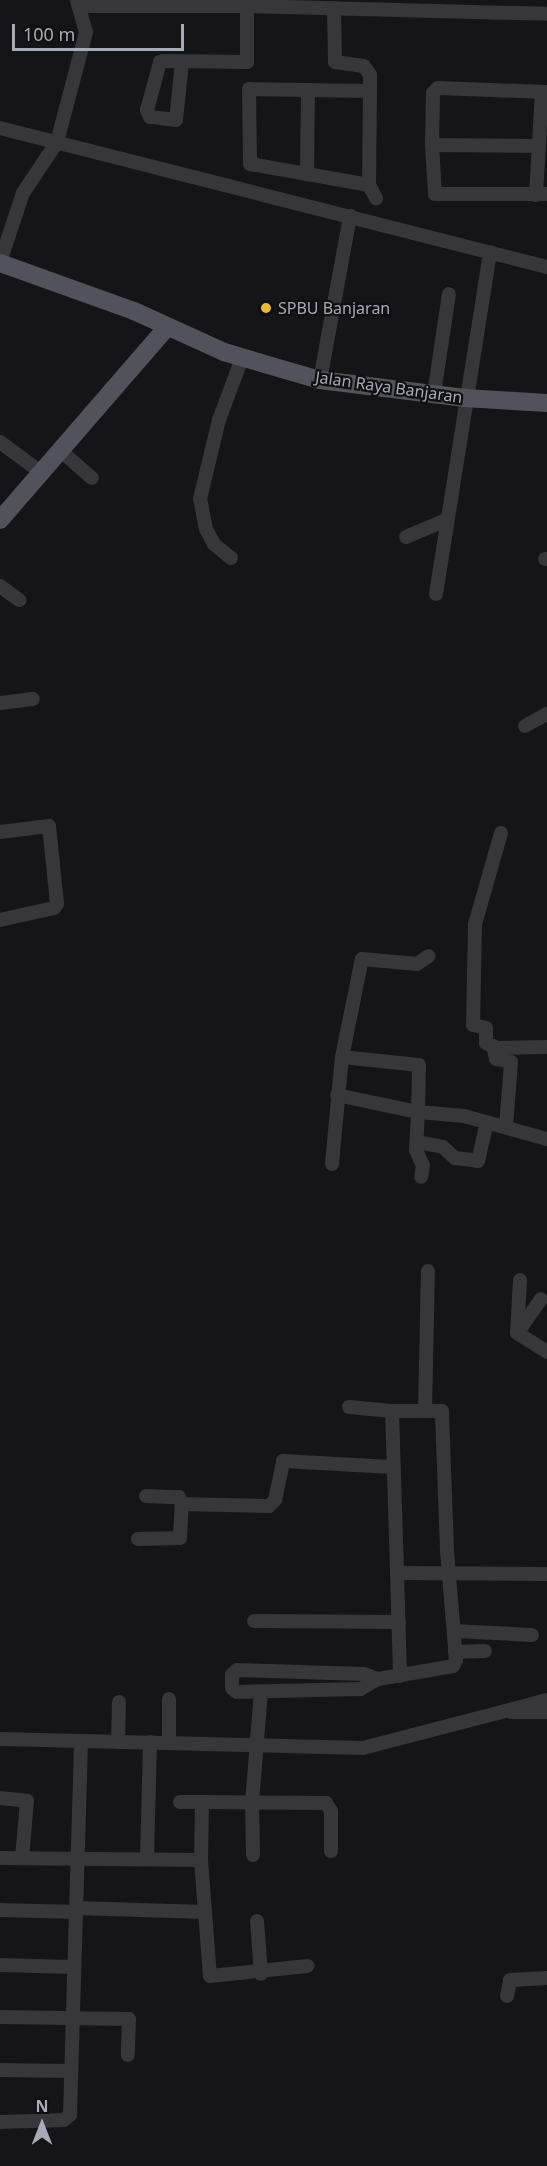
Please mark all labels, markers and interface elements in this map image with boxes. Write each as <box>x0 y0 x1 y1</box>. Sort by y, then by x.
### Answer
scale bar <box>15 12 188 50</box>
text: 100 m <box>23 22 75 46</box>
place label: SPBU Banjaran <box>278 298 390 318</box>
marker: SPBU Banjaran <box>259 301 273 315</box>
street label: Jalan Raya Banjaran <box>314 367 464 407</box>
north arrow <box>12 2094 72 2154</box>
text: N <box>35 2095 49 2117</box>

